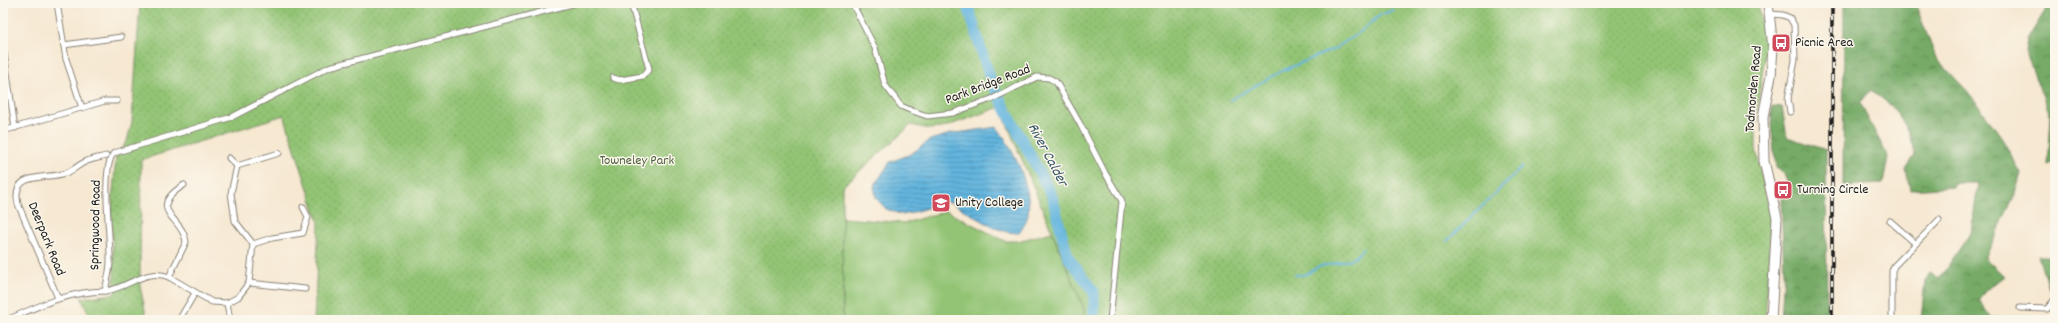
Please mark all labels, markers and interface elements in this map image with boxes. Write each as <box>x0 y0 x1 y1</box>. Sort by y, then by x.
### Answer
bus stop icon: Picnic Area <box>1770 32 1792 54</box>
place label: Picnic Area <box>1795 33 1853 53</box>
street label: Todmorden Road <box>1740 45 1768 133</box>
street label: Park Bridge Road <box>943 60 1033 110</box>
water label: River Calder <box>1021 119 1074 192</box>
park label: Towneley Park <box>600 151 674 171</box>
bus stop icon: Turning Circle <box>1772 179 1794 201</box>
street label: Springwood Road <box>85 180 107 270</box>
place label: Turning Circle <box>1797 180 1868 200</box>
school or university icon: Unity College <box>930 192 952 214</box>
place label: Unity College <box>955 193 1023 213</box>
street label: Deerpark Road <box>22 199 70 279</box>

